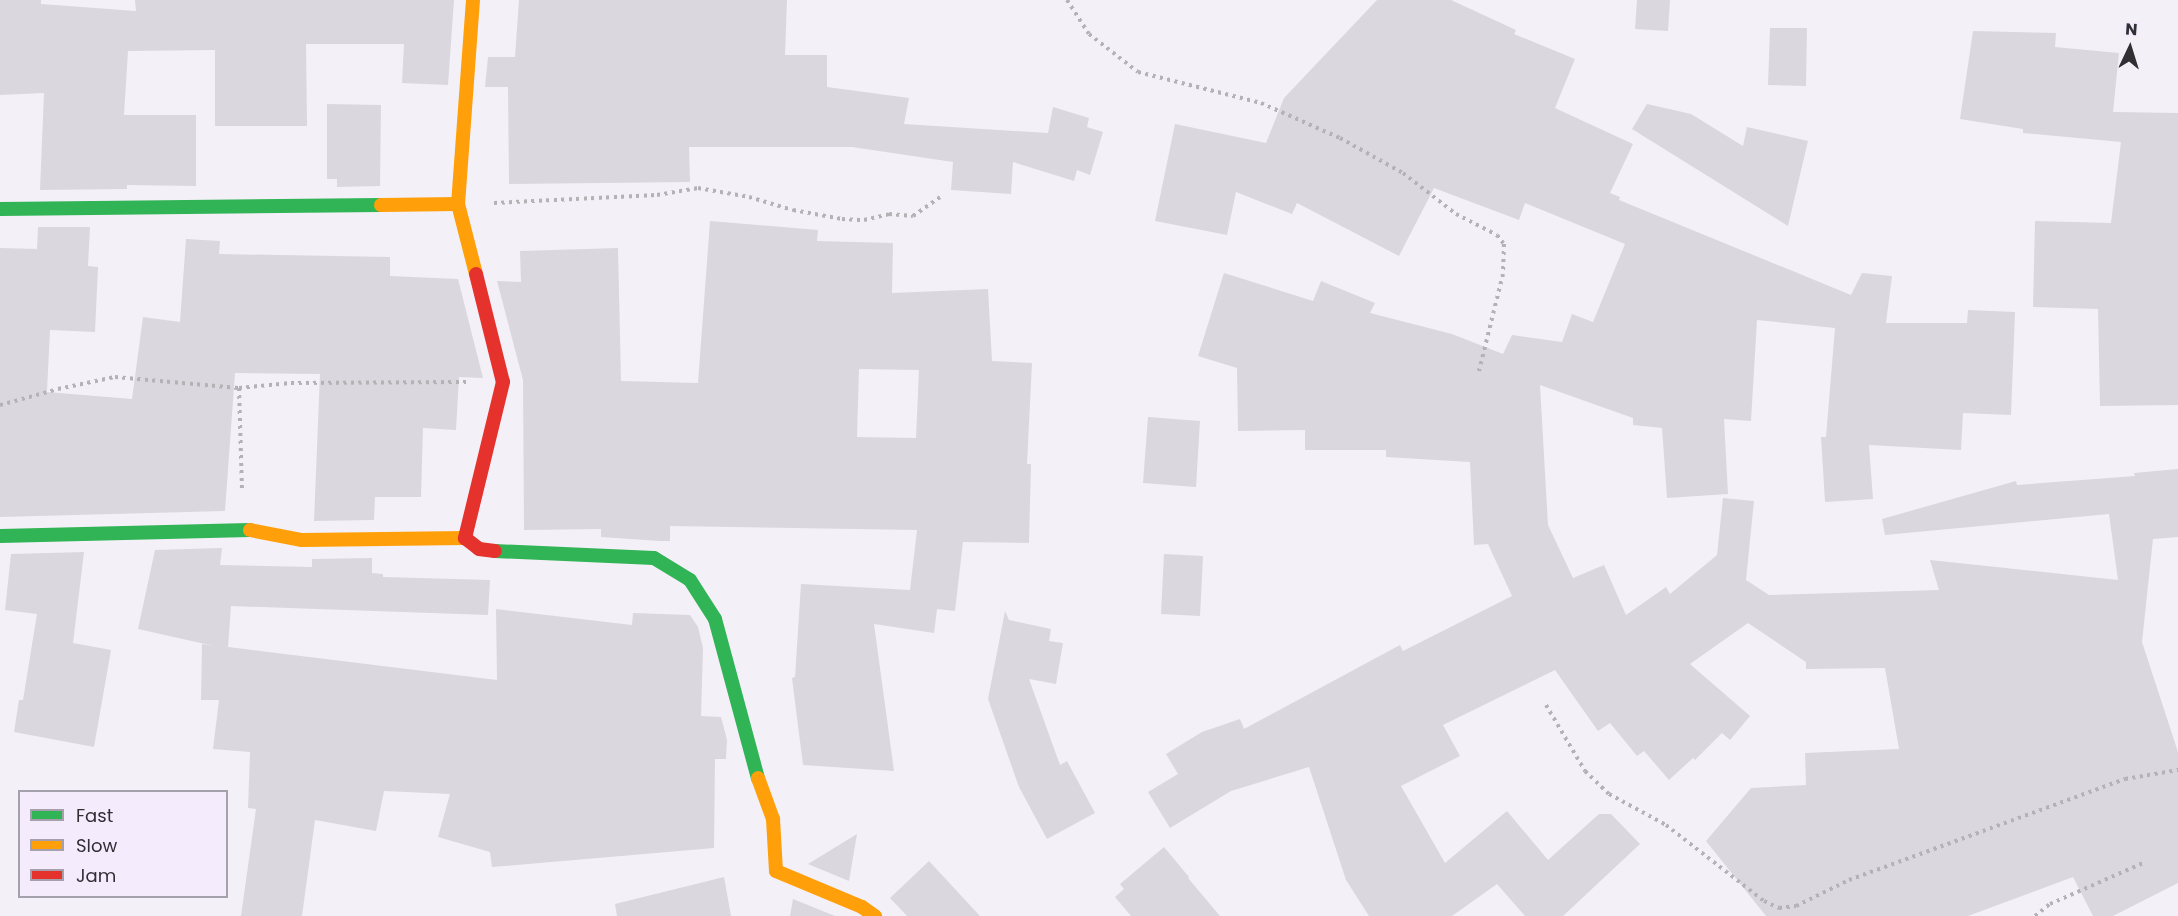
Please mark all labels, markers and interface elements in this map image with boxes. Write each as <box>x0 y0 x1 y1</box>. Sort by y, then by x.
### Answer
north arrow <box>2100 18 2160 78</box>
text: N <box>2124 18 2138 41</box>
legend <box>18 790 228 898</box>
text: Fast <box>76 803 113 828</box>
text: Slow <box>76 833 117 858</box>
text: Jam <box>76 863 116 888</box>

